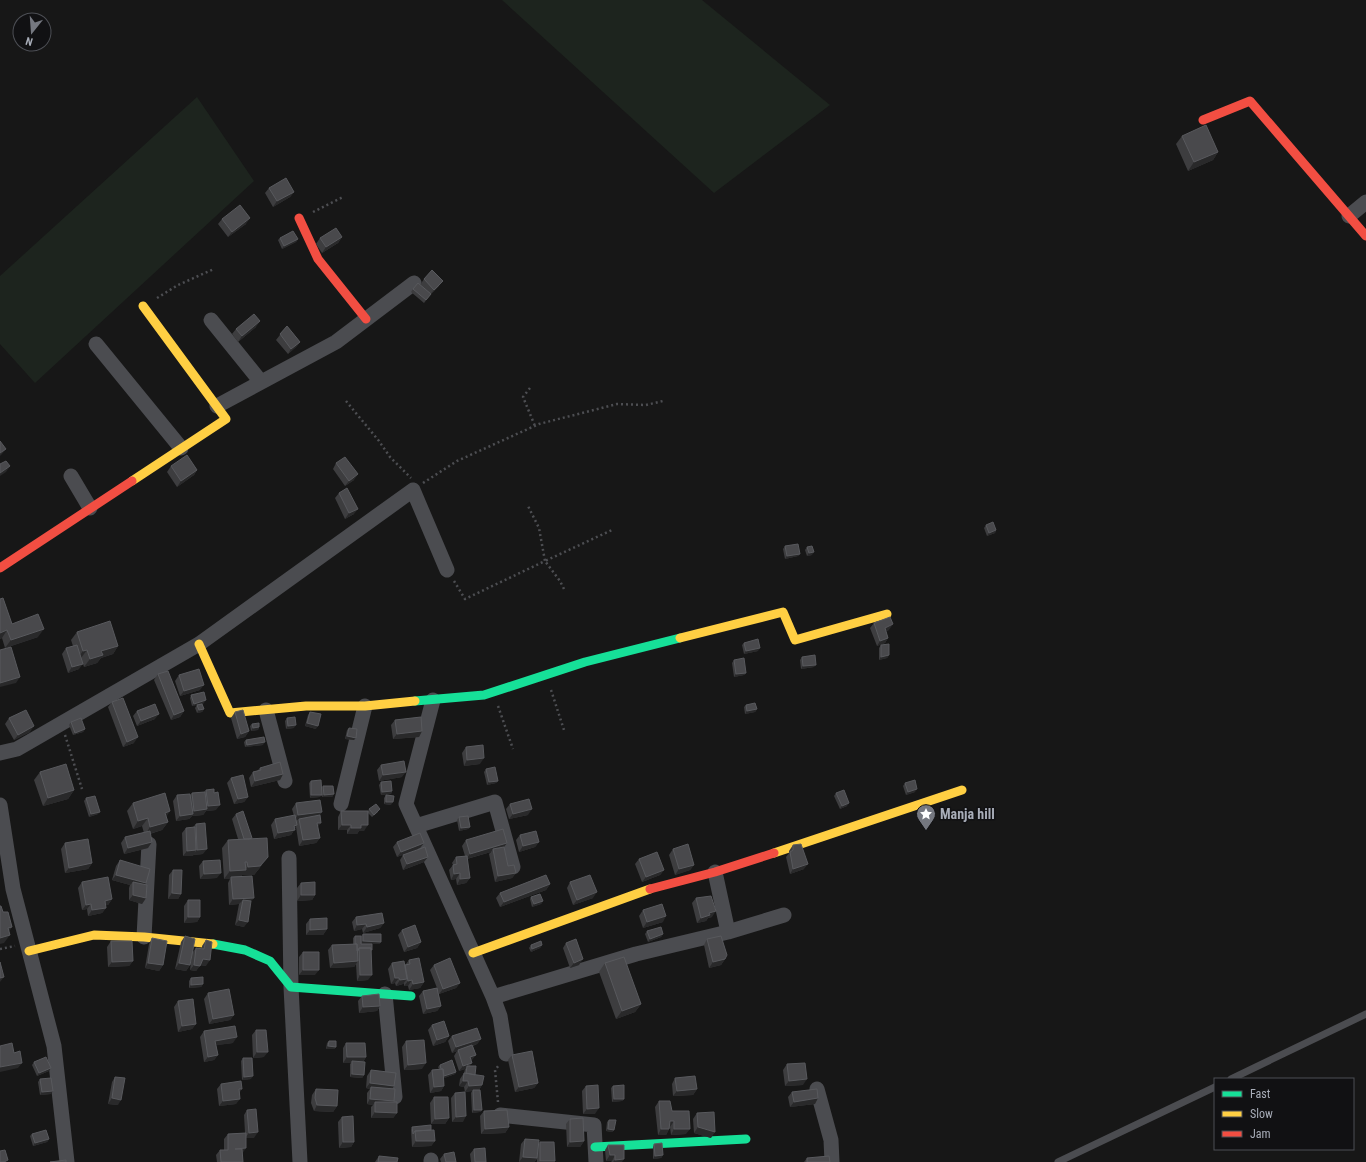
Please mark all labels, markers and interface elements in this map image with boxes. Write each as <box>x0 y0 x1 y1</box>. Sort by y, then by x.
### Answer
north arrow <box>12 12 52 52</box>
text: N <box>24 34 34 48</box>
place icon: Manja hill <box>915 803 937 831</box>
place label: Manja hill <box>940 806 995 822</box>
legend <box>1214 1078 1354 1150</box>
text: Fast <box>1250 1087 1271 1101</box>
text: Slow <box>1250 1107 1273 1121</box>
text: Jam <box>1250 1127 1271 1141</box>

